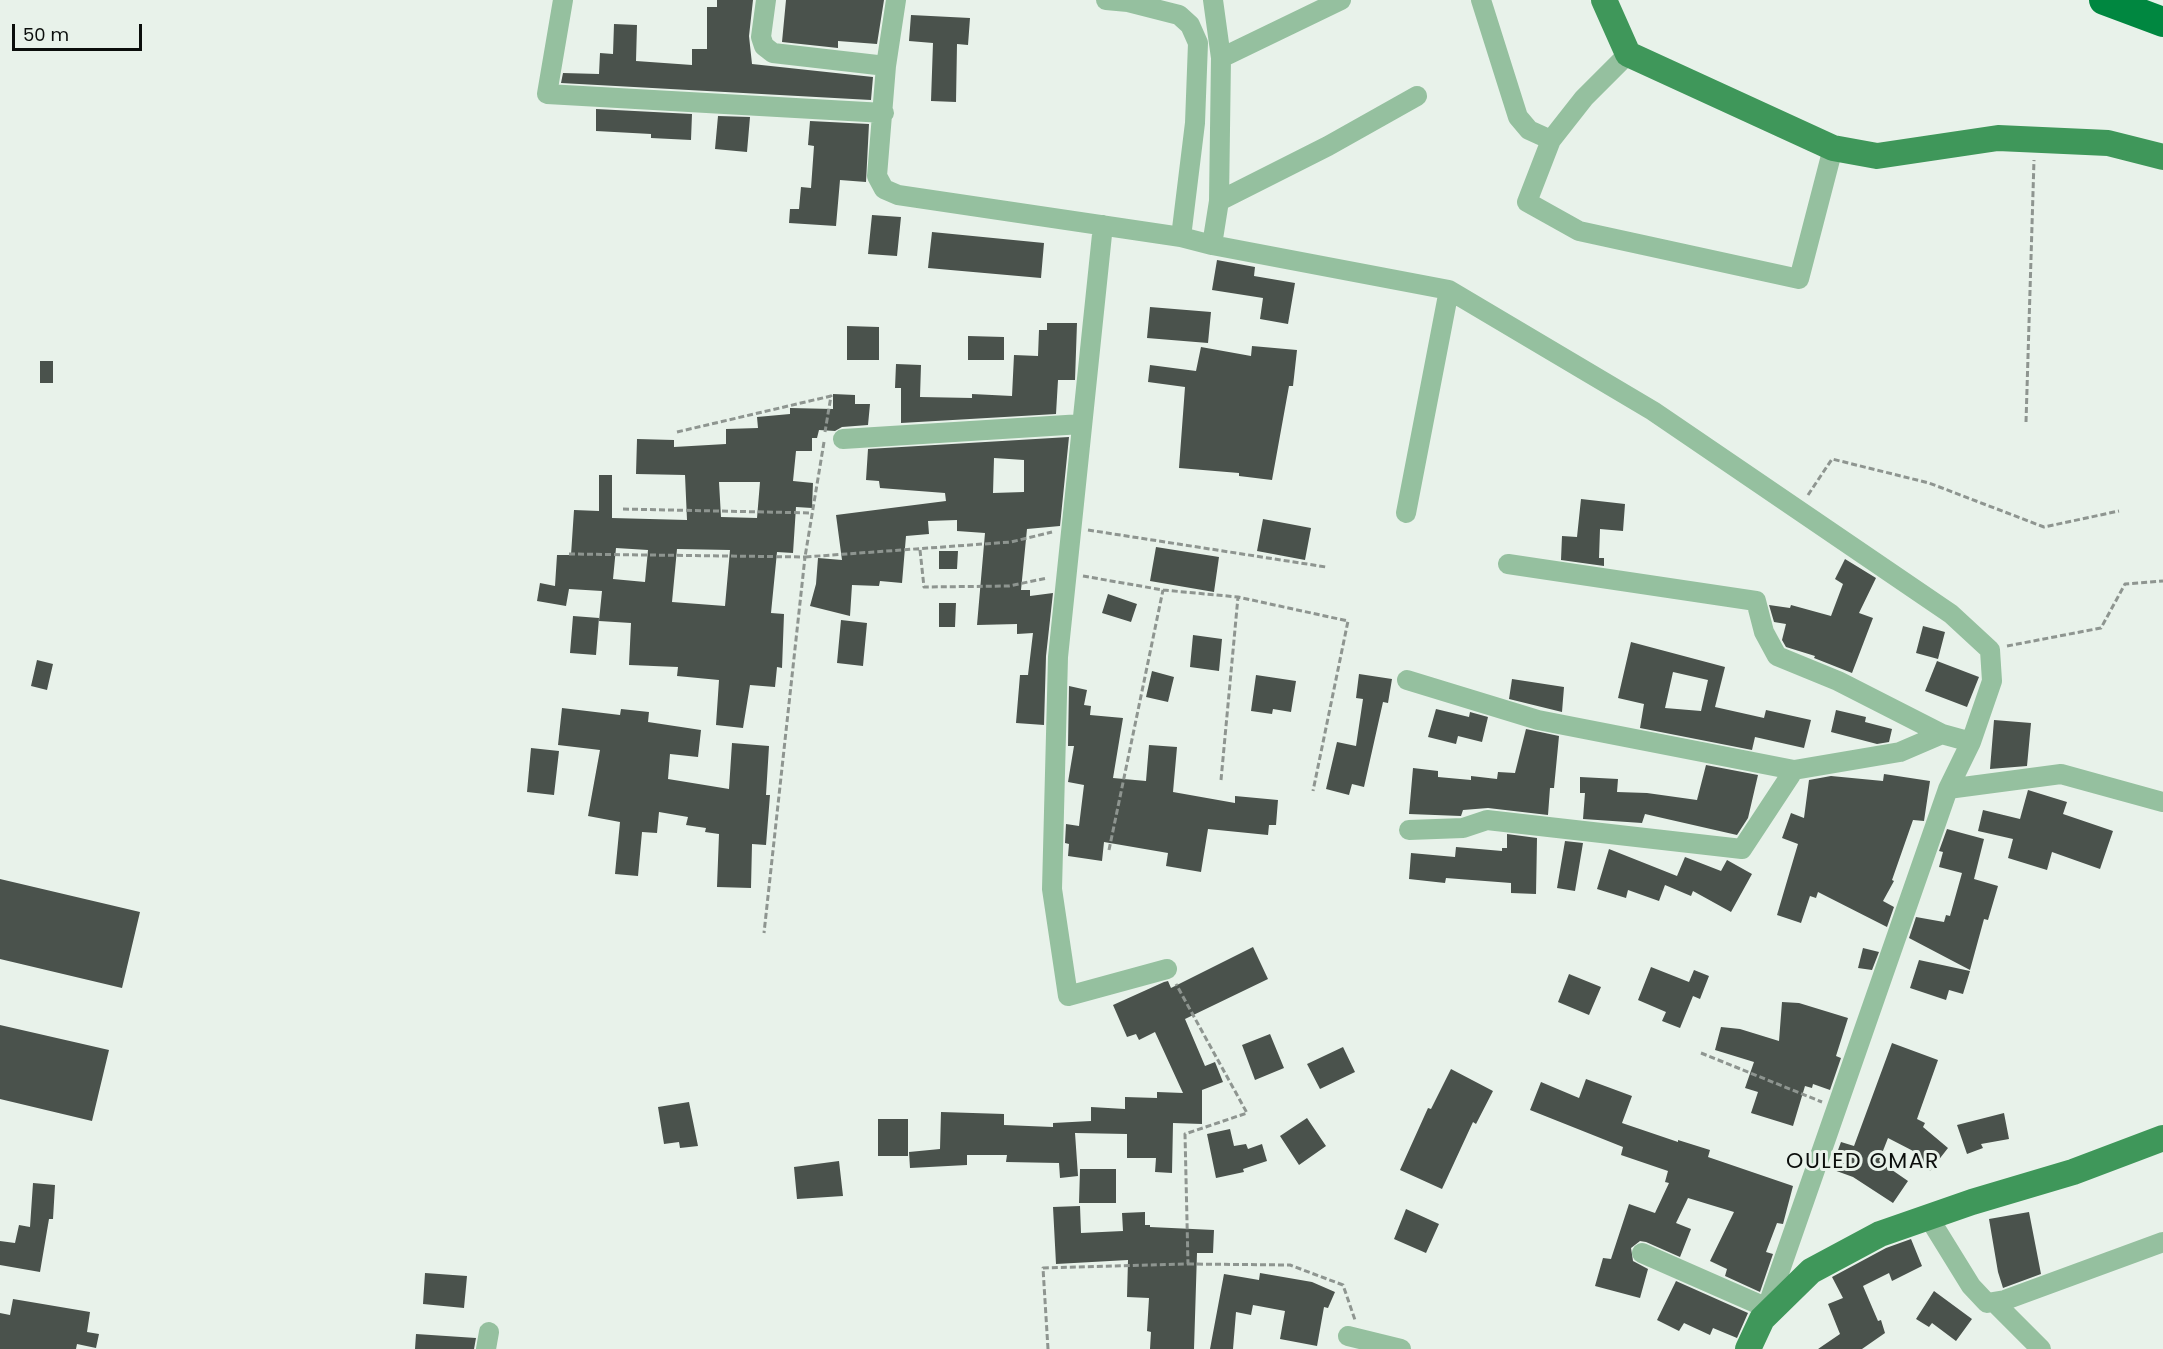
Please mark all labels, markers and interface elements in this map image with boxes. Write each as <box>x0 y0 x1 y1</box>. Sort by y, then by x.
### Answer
scale bar <box>15 12 146 50</box>
text: 50 m <box>23 22 69 47</box>
district label: OULED OMAR <box>1786 1149 1940 1175</box>

